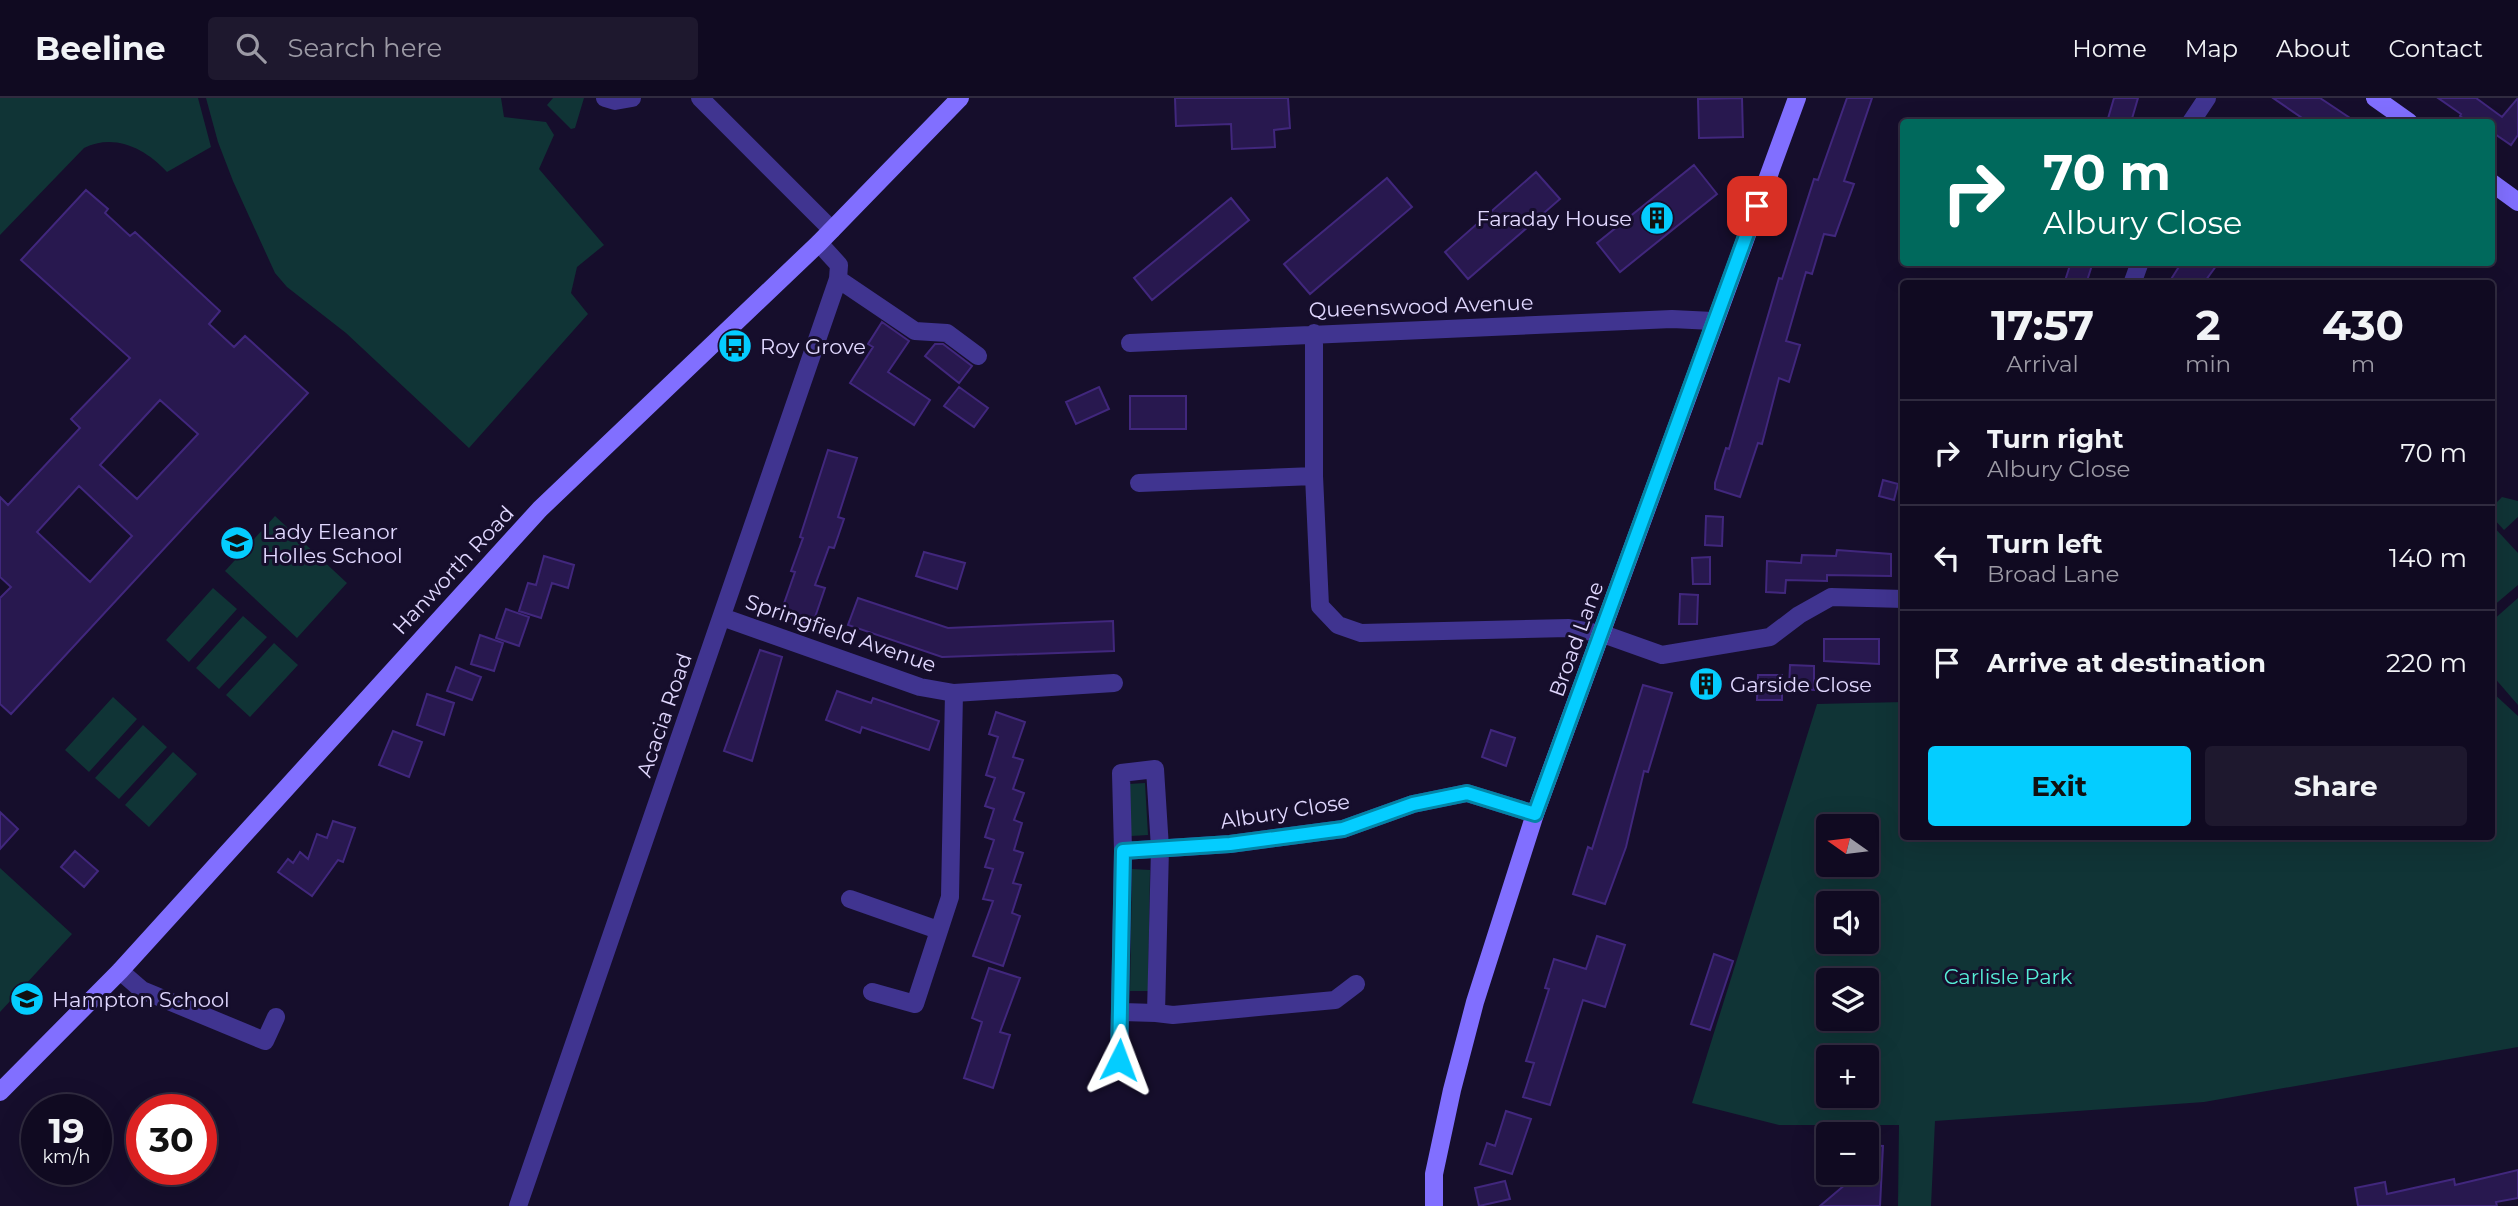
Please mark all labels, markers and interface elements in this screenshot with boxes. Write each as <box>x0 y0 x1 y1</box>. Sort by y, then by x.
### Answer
search box <box>208 17 698 80</box>
text: Beeline <box>35 28 166 68</box>
icon: search <box>232 29 270 67</box>
text: Search here <box>288 32 442 64</box>
text: Home <box>2072 34 2147 63</box>
text: Map <box>2185 34 2238 63</box>
text: About <box>2276 34 2350 63</box>
text: Contact <box>2388 34 2483 63</box>
text: 70 m <box>2043 143 2171 202</box>
icon: right <box>1928 147 2019 238</box>
pin <box>1727 176 1787 236</box>
icon: arrive <box>1738 187 1776 225</box>
building icon: Faraday House <box>1638 199 1676 237</box>
text: Albury Close <box>2043 203 2242 242</box>
place label: Faraday House <box>1476 206 1632 231</box>
street label: Queenswood Avenue <box>1308 290 1534 322</box>
text: 17:57 <box>1991 299 2094 351</box>
text: 2 <box>2196 299 2220 351</box>
text: 430 <box>2322 299 2404 351</box>
bus stop icon: Roy Grove <box>716 327 754 365</box>
place label: Roy Grove <box>760 334 866 359</box>
text: Arrival <box>2006 350 2079 378</box>
text: min <box>2185 350 2231 378</box>
text: m <box>2351 350 2375 378</box>
text: Turn right <box>1987 423 2123 455</box>
icon: right <box>1928 434 1966 472</box>
text: 70 m <box>2401 437 2467 469</box>
text: Albury Close <box>1987 455 2130 483</box>
street label: Hanworth Road <box>387 501 519 639</box>
place label: Lady Eleanor Holles School <box>262 519 403 568</box>
school or university icon: Lady Eleanor Holles School <box>218 524 256 562</box>
text: Turn left <box>1987 528 2103 560</box>
icon: left <box>1928 539 1966 577</box>
text: 140 m <box>2389 542 2467 574</box>
text: Broad Lane <box>1987 560 2119 588</box>
street label: Broad Lane <box>1544 578 1608 700</box>
street label: Springfield Avenue <box>742 589 940 677</box>
icon: arrive <box>1928 644 1966 682</box>
text: Arrive at destination <box>1987 647 2266 679</box>
text: 220 m <box>2386 647 2467 679</box>
street label: Acacia Road <box>631 650 697 780</box>
building icon: Garside Close <box>1687 665 1725 703</box>
place label: Garside Close <box>1730 672 1872 697</box>
button: Exit <box>1928 746 2191 826</box>
button: Share <box>2205 746 2467 826</box>
street label: Albury Close <box>1218 788 1352 834</box>
north arrow <box>1816 814 1880 877</box>
map controls <box>1816 814 1879 1185</box>
button: sound <box>1816 891 1879 954</box>
park label: Carlisle Park <box>1944 964 2073 989</box>
button: layers <box>1816 968 1879 1031</box>
school or university icon: Hampton School <box>8 980 46 1018</box>
place label: Hampton School <box>52 987 230 1012</box>
position arrow <box>1082 1023 1156 1097</box>
button: + <box>1816 1045 1879 1108</box>
speed limit sign: 30 <box>126 1094 217 1185</box>
text: 19 <box>48 1109 85 1152</box>
button: − <box>1816 1122 1879 1185</box>
text: km/h <box>42 1146 91 1168</box>

